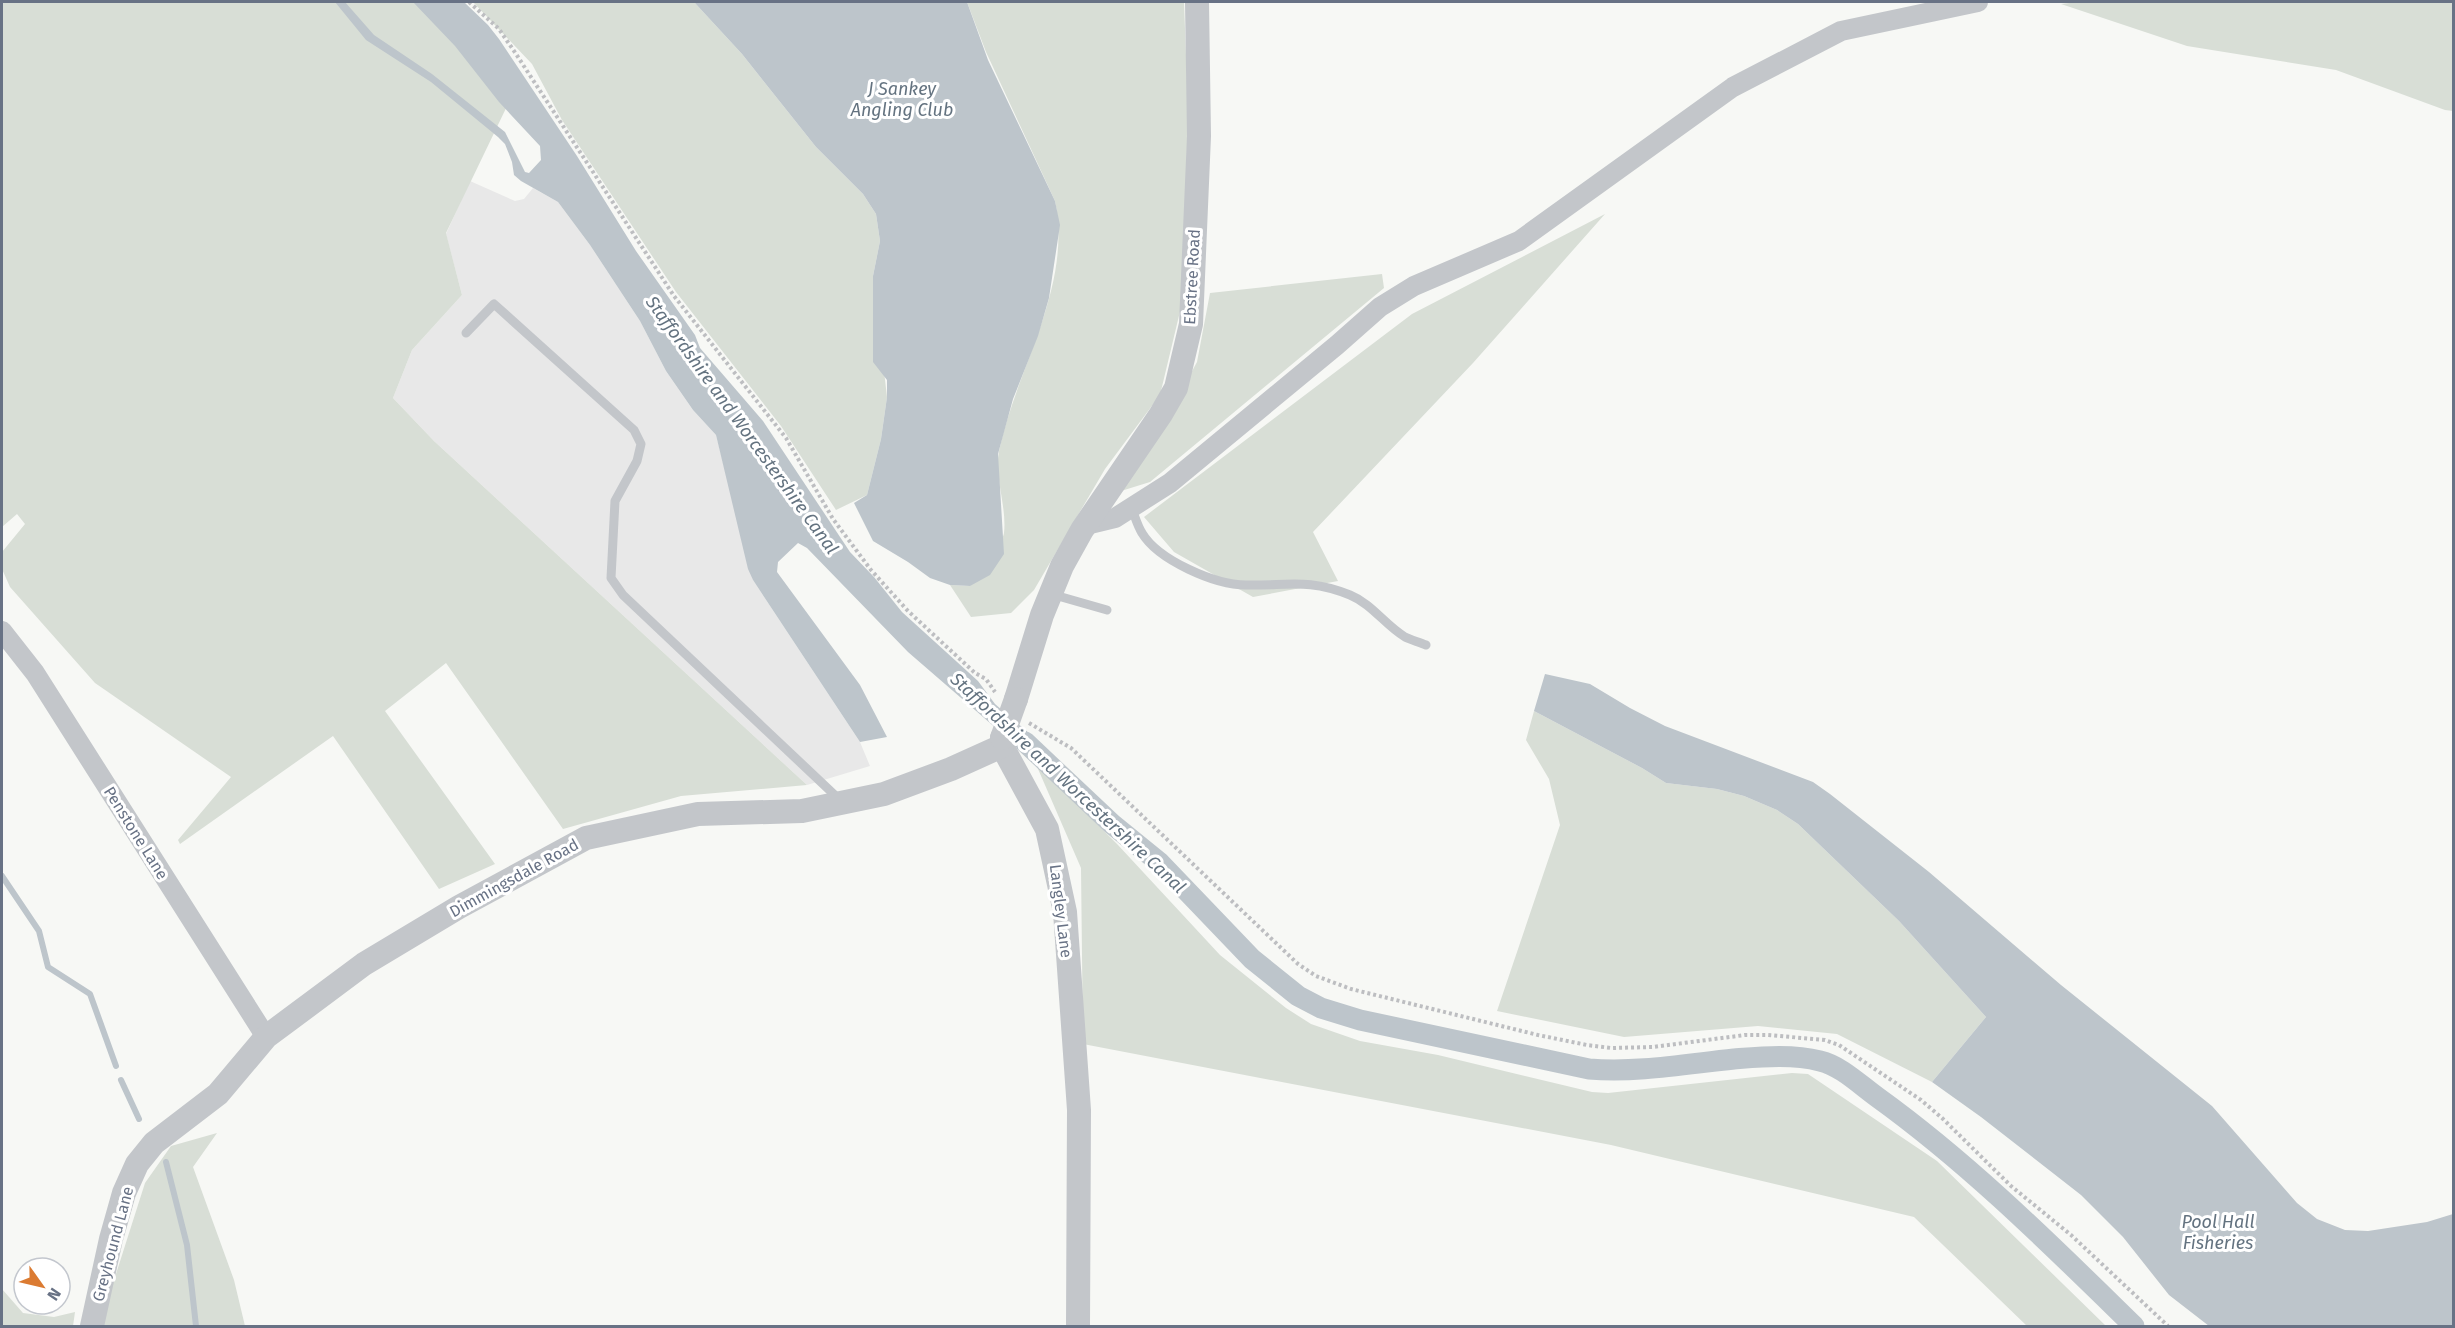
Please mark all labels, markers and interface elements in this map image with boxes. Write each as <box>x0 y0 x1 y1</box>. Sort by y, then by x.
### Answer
water label: J Sankey Angling Club <box>850 78 953 121</box>
street label: Ebstree Road <box>1180 229 1204 325</box>
water label: Staffordshire and Worcestershire Canal <box>640 291 843 558</box>
water label: Staffordshire and Worcestershire Canal <box>945 667 1190 898</box>
street label: Penstone Lane <box>100 783 172 883</box>
street label: Dimmingsdale Road <box>446 835 582 921</box>
street label: Langley Lane <box>1046 863 1076 959</box>
street label: Greyhound Lane <box>89 1184 137 1304</box>
water label: Pool Hall Fisheries <box>2181 1211 2255 1254</box>
north arrow <box>12 1256 72 1316</box>
text: N <box>43 1284 65 1304</box>

